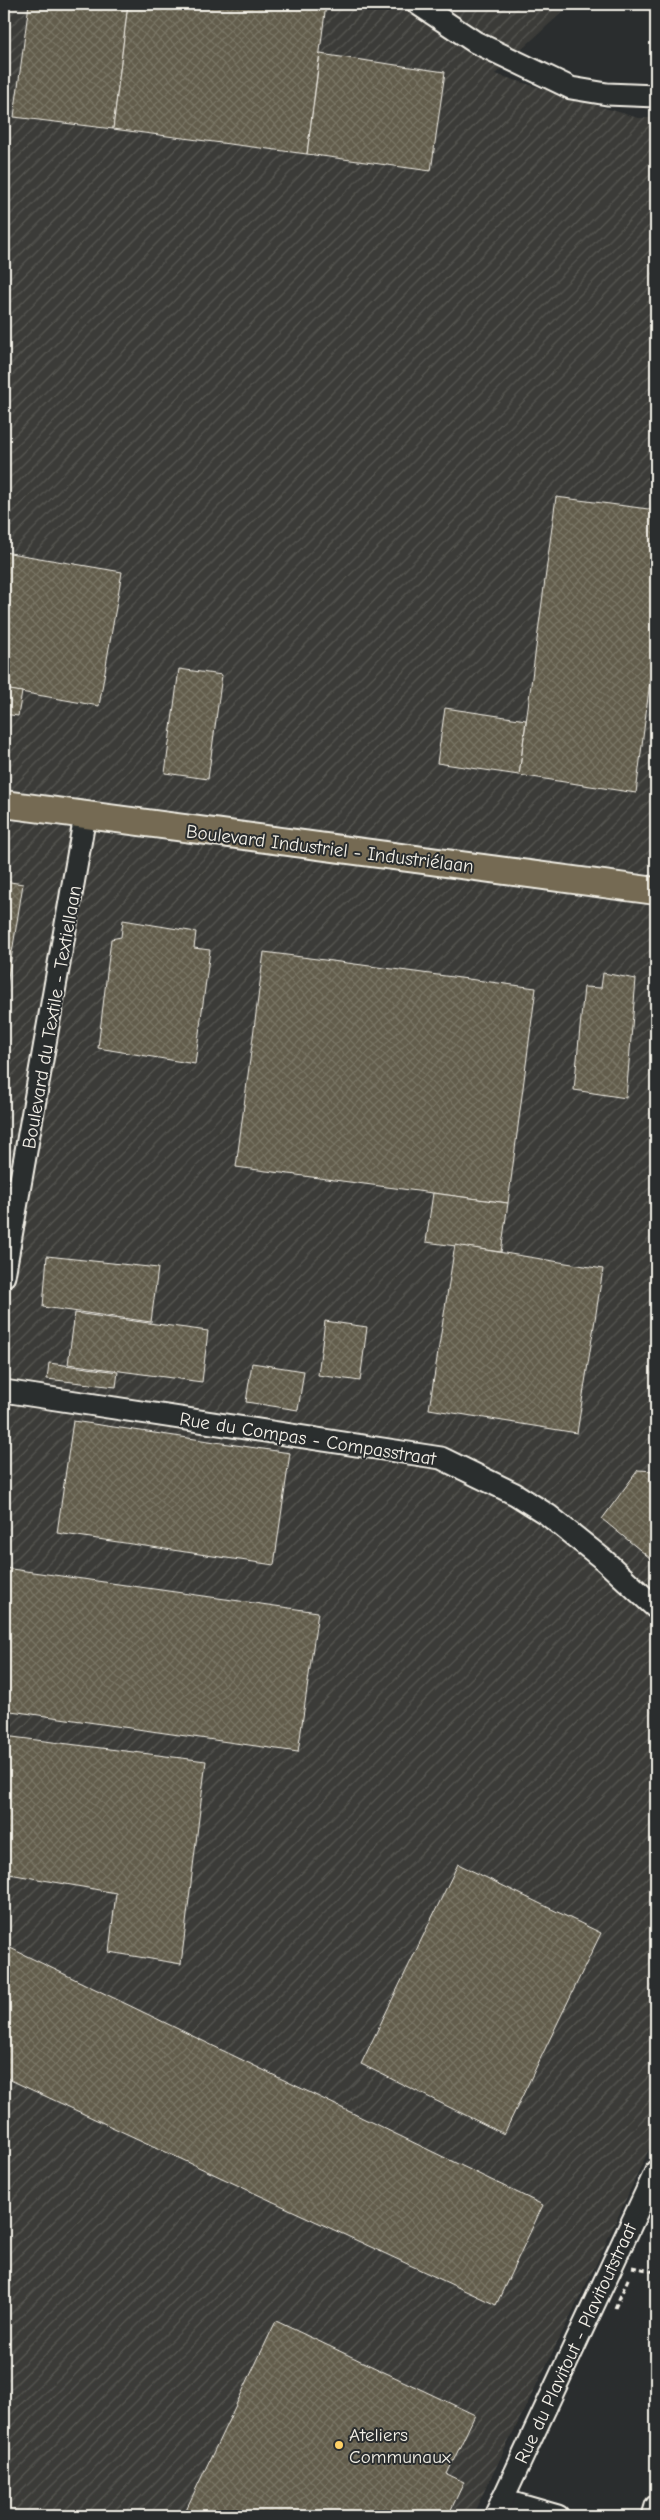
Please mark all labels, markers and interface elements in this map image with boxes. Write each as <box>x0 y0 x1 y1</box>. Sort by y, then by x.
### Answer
street label: Boulevard Industriel - Industriélaan <box>185 820 475 878</box>
street label: Boulevard du Textile - Textiellaan <box>18 884 86 1151</box>
street label: Rue du Compas - Compasstraat <box>178 1408 438 1470</box>
street label: Rue du Plavitout - Plavitoutstraat <box>510 2219 642 2467</box>
place label: Ateliers Communaux <box>349 2424 452 2468</box>
marker: Ateliers Communaux <box>333 2439 345 2451</box>

